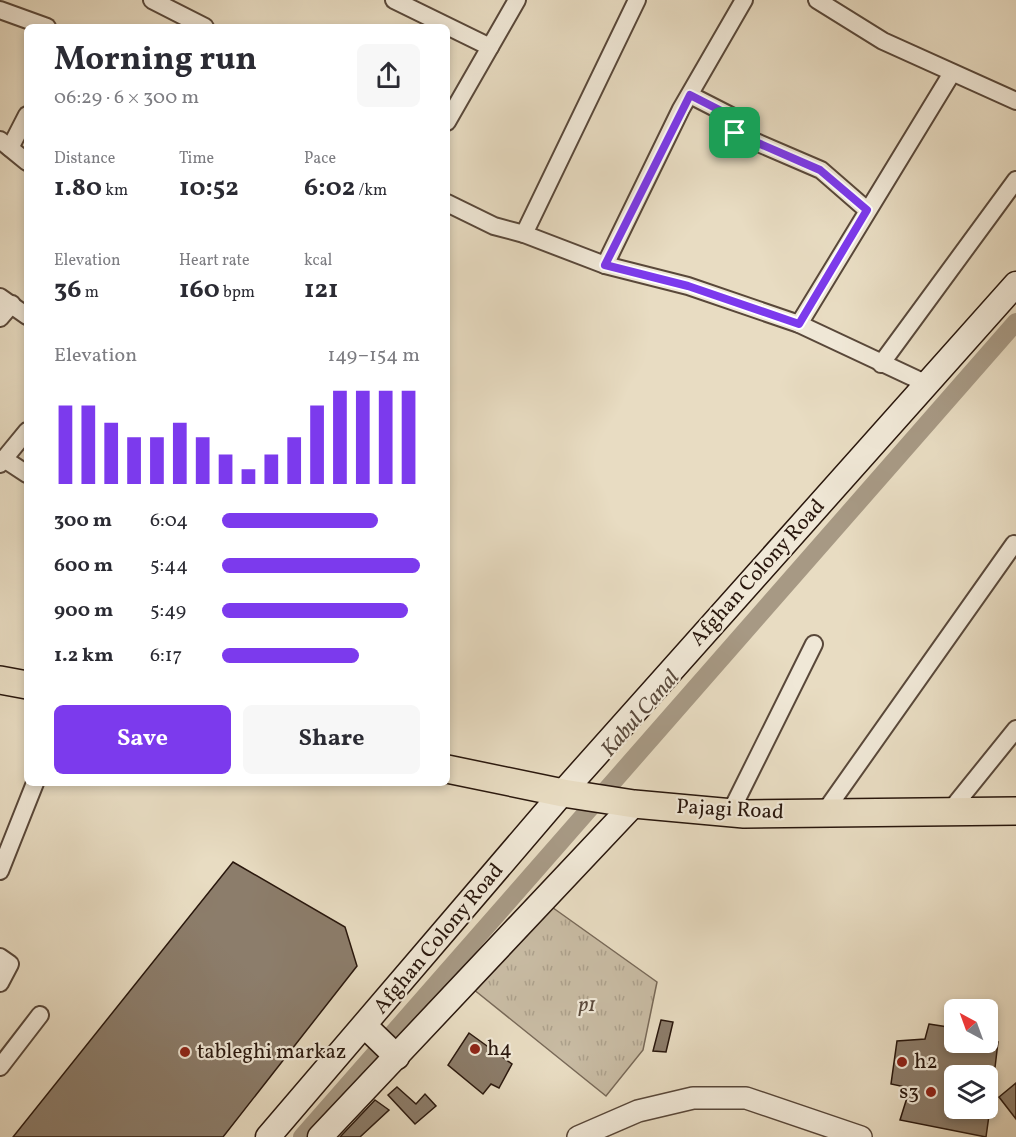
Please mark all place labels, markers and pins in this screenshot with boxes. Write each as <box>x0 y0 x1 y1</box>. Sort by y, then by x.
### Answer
pin <box>709 107 760 158</box>
place label: h4 <box>487 1035 512 1064</box>
place label: tableghi markaz <box>197 1038 346 1067</box>
marker: h4 <box>468 1042 482 1056</box>
marker: tableghi markaz <box>178 1045 192 1059</box>
place label: h2 <box>914 1048 938 1077</box>
marker: h2 <box>895 1055 909 1069</box>
place label: s3 <box>899 1078 919 1107</box>
marker: s3 <box>924 1085 938 1099</box>

